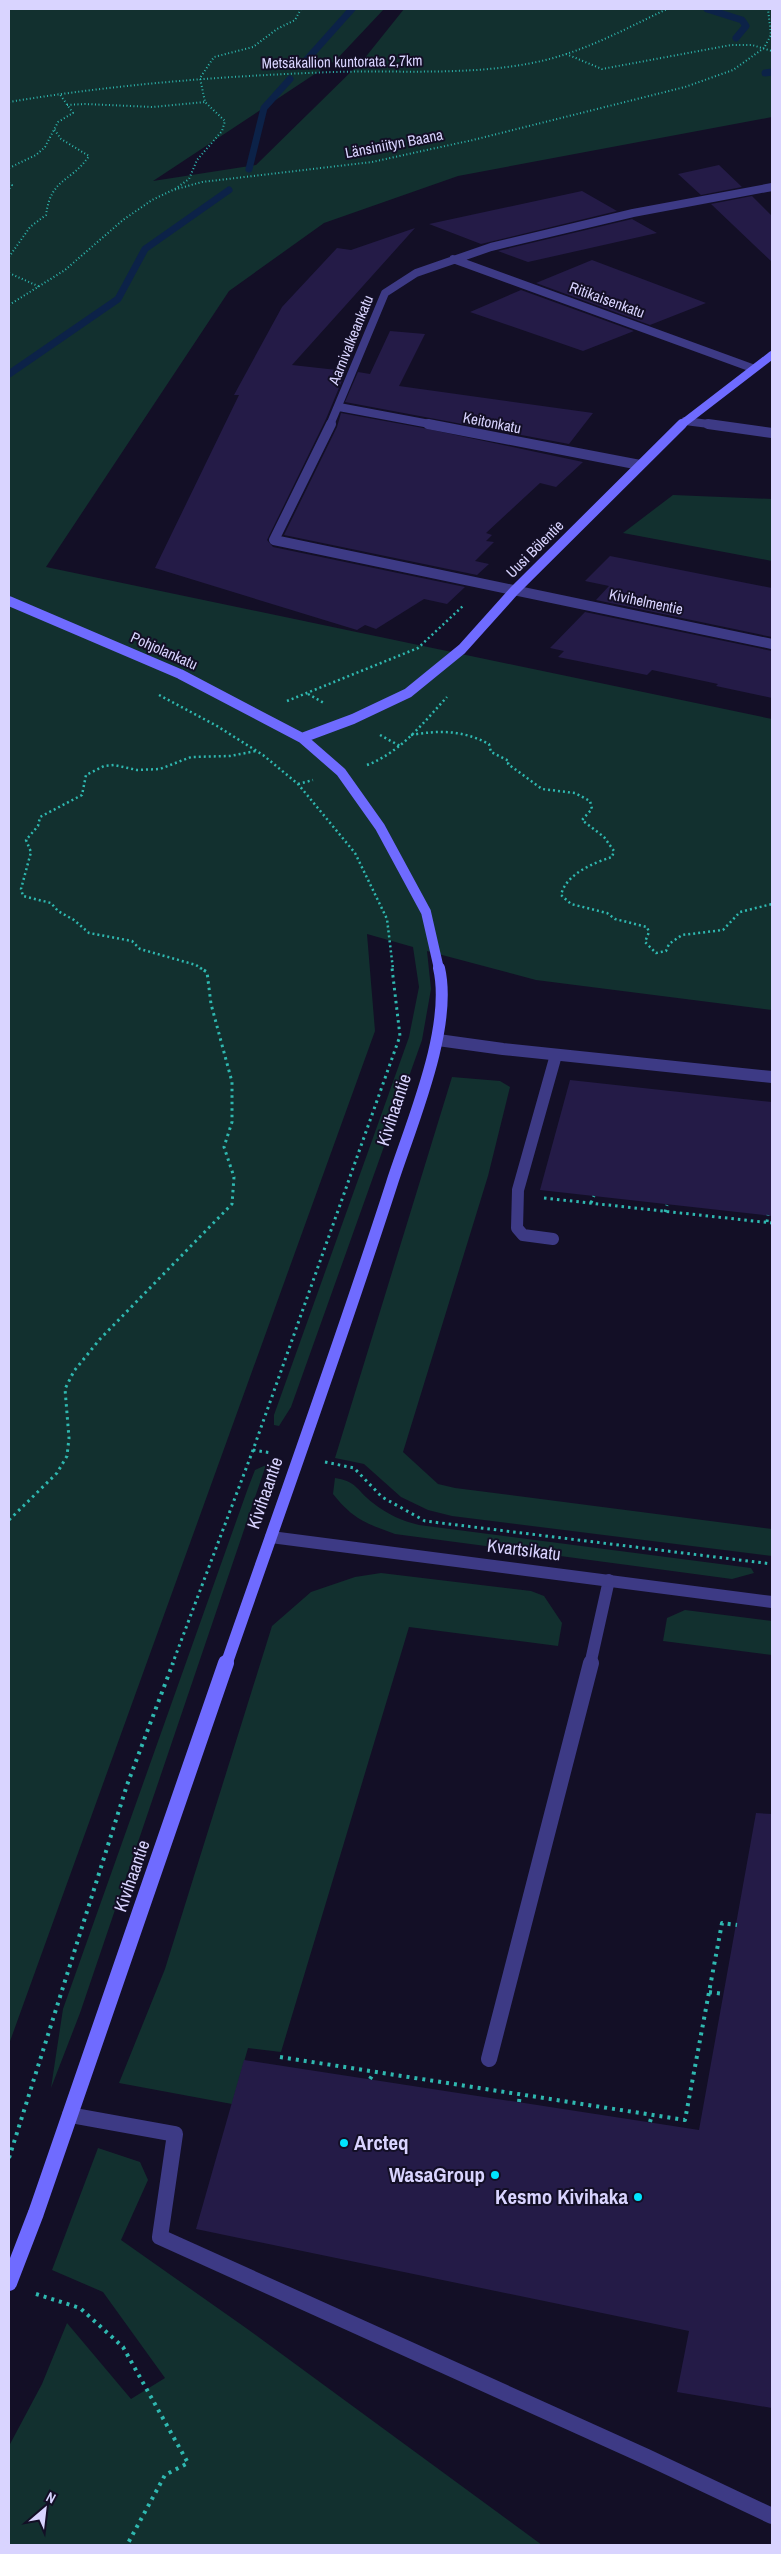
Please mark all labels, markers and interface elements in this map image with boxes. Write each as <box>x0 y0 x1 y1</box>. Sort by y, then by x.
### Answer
street label: Metsäkallion kuntorata 2,7km <box>261 50 422 73</box>
street label: Länsiniityn Baana <box>343 124 445 163</box>
street label: Ritikaisenkatu <box>567 276 648 323</box>
street label: Aarnivalkeankatu <box>323 292 378 389</box>
street label: Keitonkatu <box>461 407 523 438</box>
street label: Uusi Bölentie <box>501 515 568 582</box>
street label: Kivihelmentie <box>607 583 685 620</box>
street label: Pohjolankatu <box>127 626 201 675</box>
street label: Kivihaantie <box>370 1070 417 1149</box>
street label: Kivihaantie <box>241 1453 289 1532</box>
street label: Kvartsikatu <box>486 1533 562 1566</box>
street label: Kivihaantie <box>108 1836 156 1915</box>
place label: Arcteq <box>354 2128 409 2157</box>
marker: Arcteq <box>338 2137 350 2149</box>
place label: WasaGroup <box>389 2160 485 2189</box>
marker: WasaGroup <box>489 2169 501 2181</box>
place label: Kesmo Kivihaka <box>495 2182 628 2211</box>
marker: Kesmo Kivihaka <box>632 2191 644 2203</box>
north arrow <box>20 2484 70 2534</box>
text: N <box>43 2488 59 2507</box>

